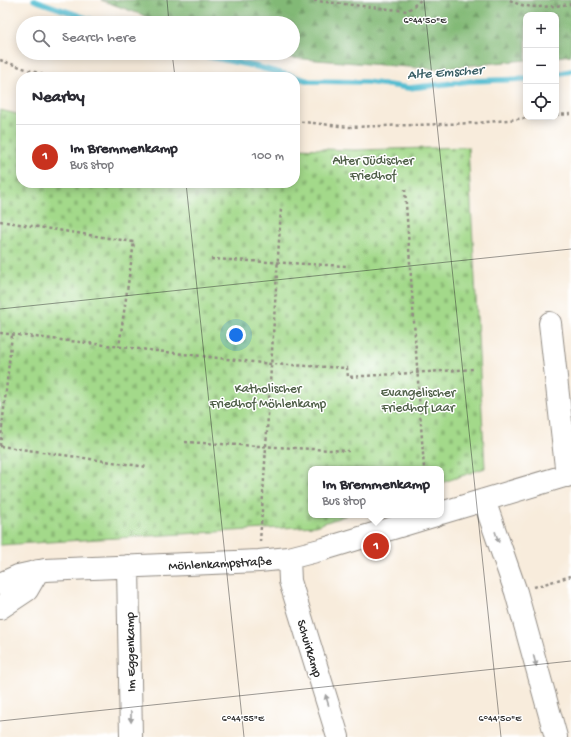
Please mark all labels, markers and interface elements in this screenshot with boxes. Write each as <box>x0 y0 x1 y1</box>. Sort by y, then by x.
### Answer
map controls <box>523 12 559 120</box>
button: + <box>523 12 559 48</box>
text: 6°44'50"E <box>404 15 447 27</box>
search box <box>16 16 300 60</box>
icon: search <box>30 27 52 49</box>
text: Search here <box>62 29 136 47</box>
button: − <box>523 48 559 84</box>
water label: Alte Emscher <box>407 62 487 85</box>
button: locate <box>523 84 559 120</box>
text: Nearby <box>32 88 85 108</box>
text: Im Bremmenkamp <box>70 140 178 158</box>
text: 1 <box>42 149 48 164</box>
text: 100 m <box>252 149 284 164</box>
park label: Alter Jüdischer Friedhof <box>332 154 415 184</box>
text: Bus stop <box>70 158 114 173</box>
your location <box>226 325 246 345</box>
park label: Katholischer Friedhof Möhlenkamp <box>209 382 327 412</box>
park label: Evangelischer Friedhof Laar <box>381 386 457 416</box>
popup <box>308 466 444 518</box>
text: Im Bremmenkamp <box>322 476 430 494</box>
text: Bus stop <box>322 494 366 509</box>
pin: 1 <box>363 531 389 561</box>
one-way arrow <box>494 532 500 544</box>
street label: Möhlenkampstraße <box>168 554 273 575</box>
street label: Im Eggenkamp <box>123 611 140 692</box>
street label: Schuirkamp <box>293 618 325 680</box>
one-way arrow <box>532 656 538 668</box>
one-way arrow <box>324 693 330 705</box>
one-way arrow <box>127 711 134 723</box>
text: 6°44'55"E <box>222 713 265 725</box>
text: 6°44'50"E <box>479 713 522 725</box>

